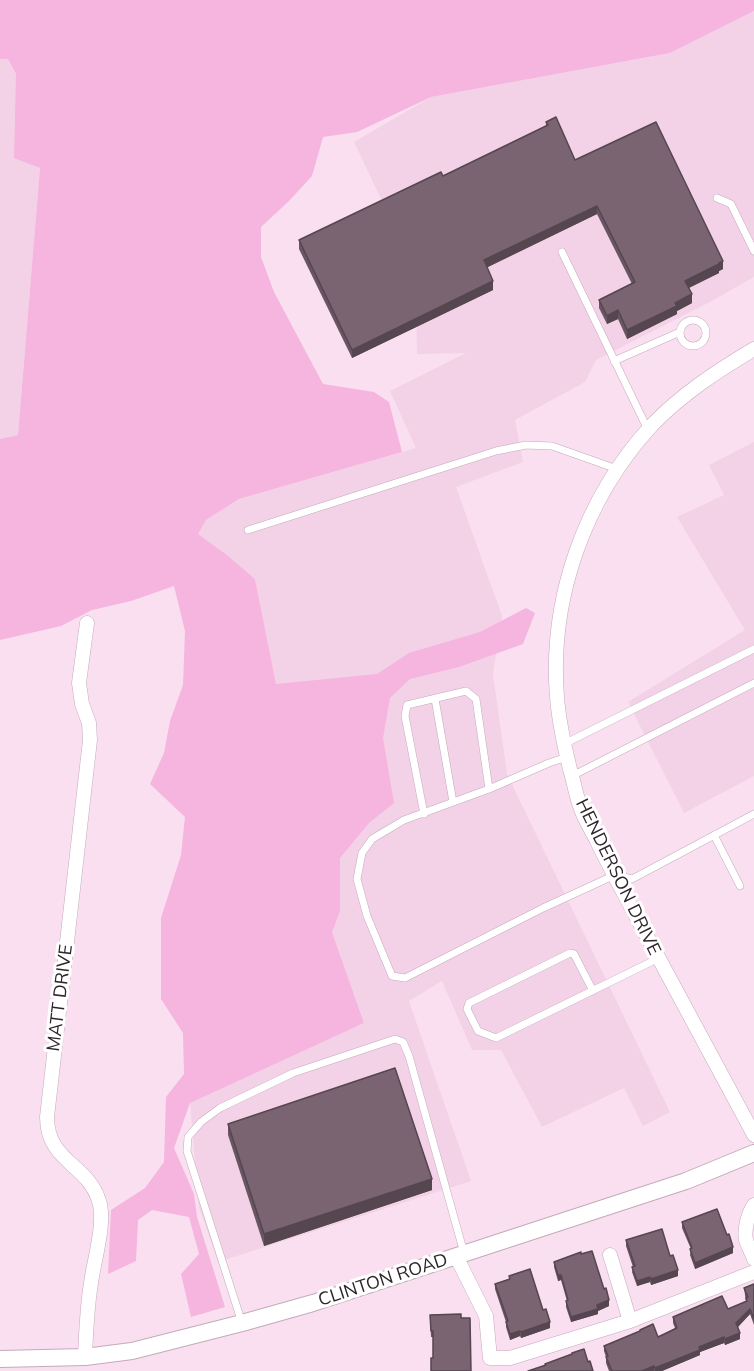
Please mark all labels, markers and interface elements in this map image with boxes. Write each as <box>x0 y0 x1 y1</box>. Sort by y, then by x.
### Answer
street label: HENDERSON DRIVE <box>571 795 665 959</box>
street label: MATT DRIVE <box>43 943 77 1053</box>
street label: CLINTON ROAD <box>315 1249 451 1311</box>

